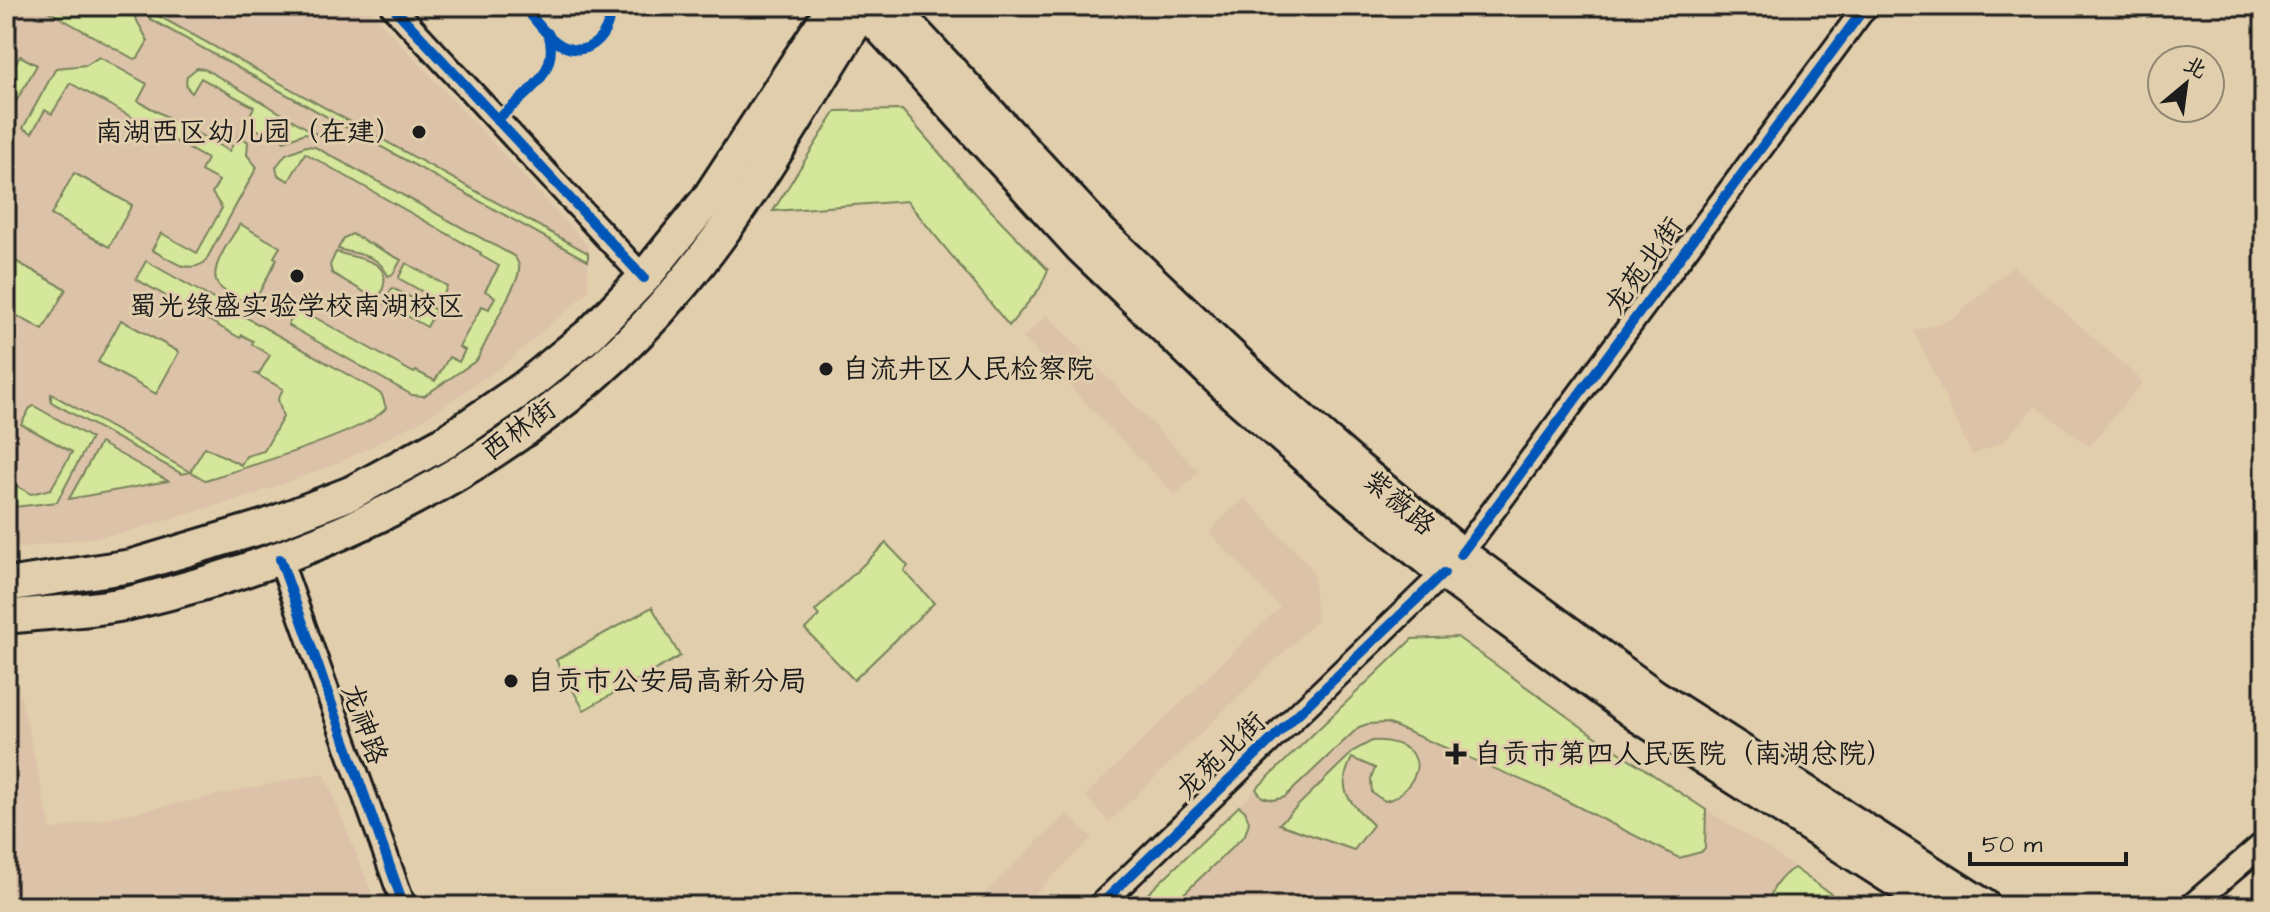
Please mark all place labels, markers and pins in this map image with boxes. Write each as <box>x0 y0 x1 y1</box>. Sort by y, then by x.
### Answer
place label: 南湖西区幼儿园（在建） <box>95 113 403 152</box>
marker: 南湖西区幼儿园（在建） <box>410 123 428 141</box>
marker: 蜀光绿盛实验学校南湖校区 <box>288 267 306 285</box>
place label: 蜀光绿盛实验学校南湖校区 <box>129 287 465 326</box>
place label: 自流井区人民检察院 <box>842 350 1094 389</box>
marker: 自流井区人民检察院 <box>817 360 835 378</box>
place label: 自贡市公安局高新分局 <box>527 662 807 701</box>
marker: 自贡市公安局高新分局 <box>502 672 520 690</box>
place label: 自贡市第四人民医院（南湖总院） <box>1474 735 1894 774</box>
marker: 自贡市第四人民医院（南湖总院） <box>1445 743 1467 765</box>

